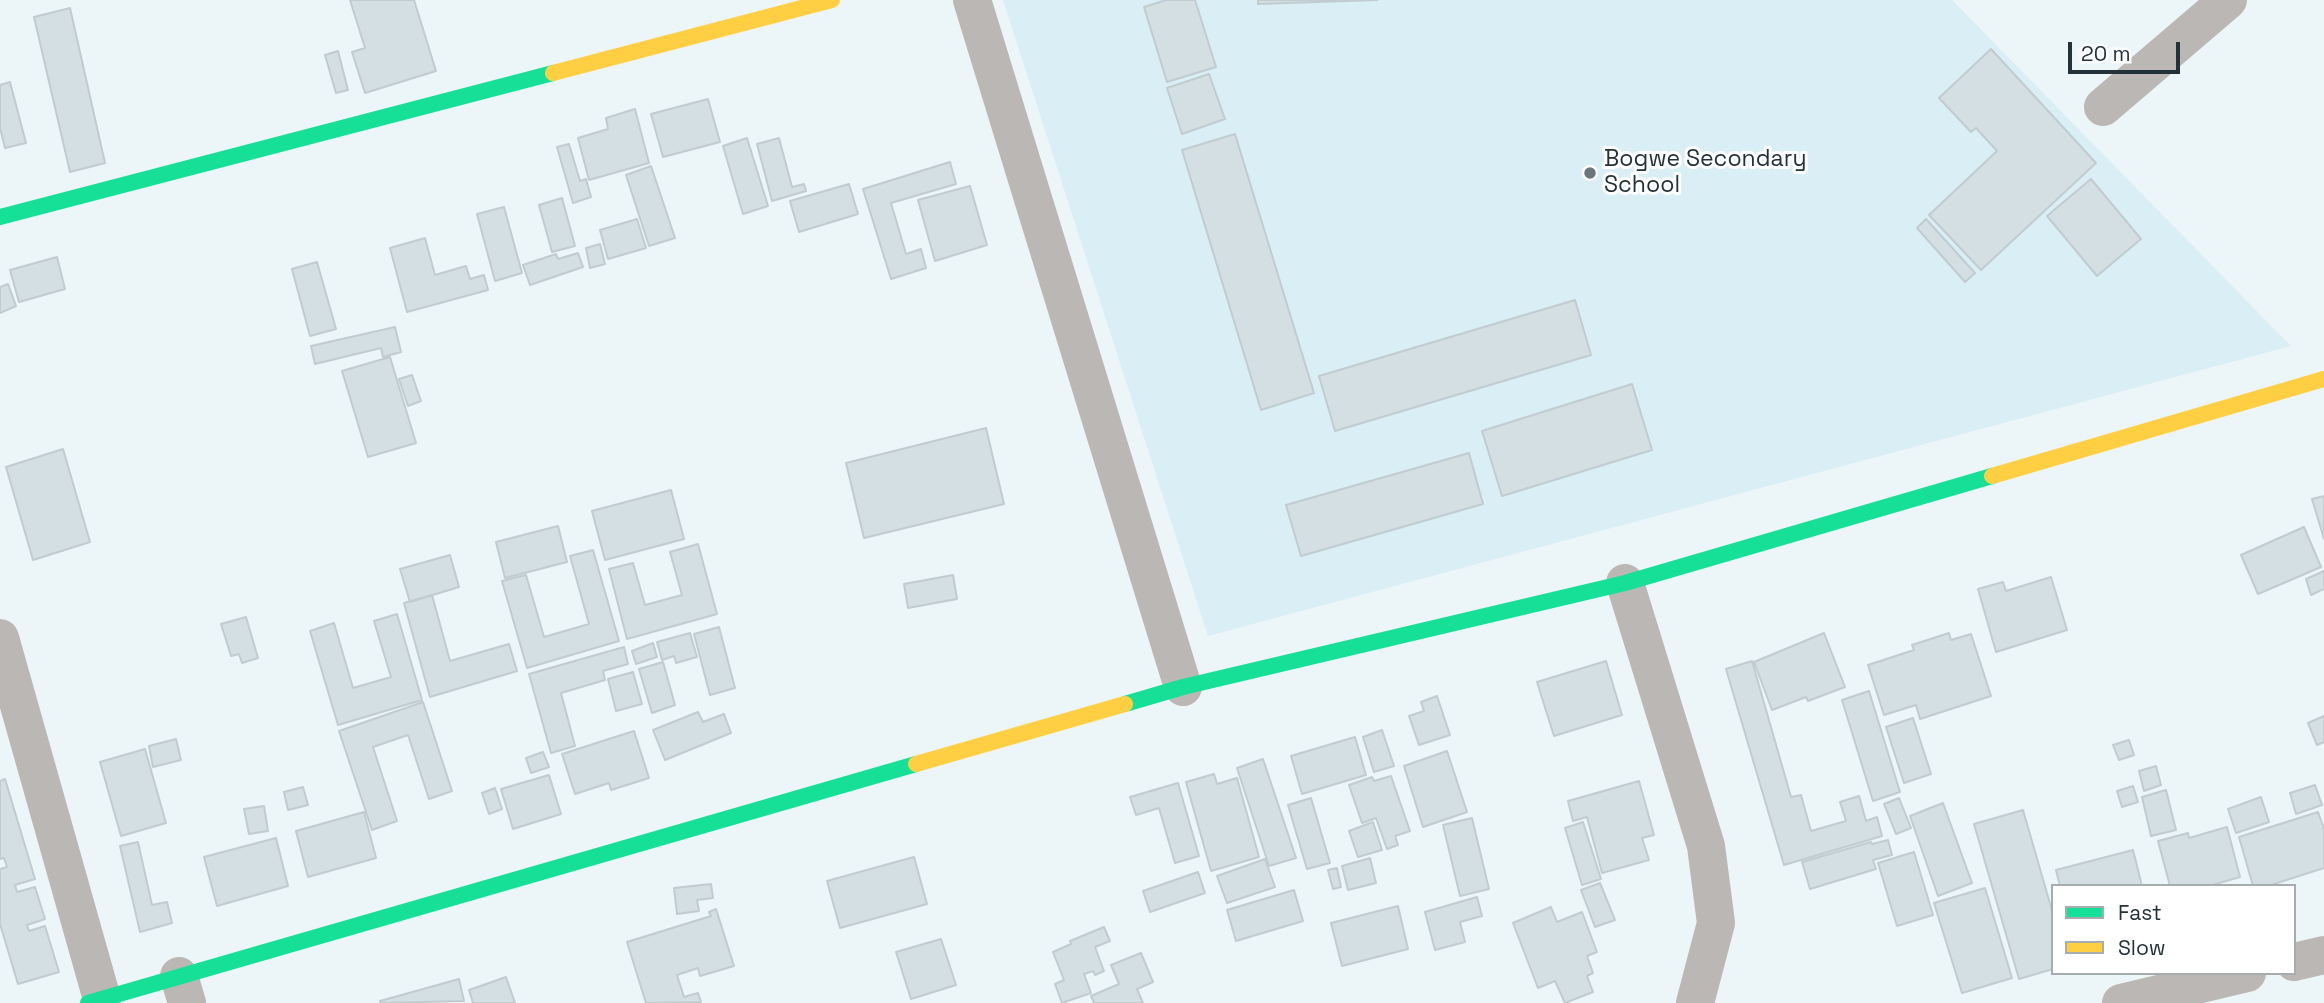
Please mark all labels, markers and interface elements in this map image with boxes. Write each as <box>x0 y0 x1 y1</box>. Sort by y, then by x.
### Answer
scale bar <box>2072 28 2184 72</box>
text: 20 m <box>2081 40 2131 67</box>
place label: Bogwe Secondary School <box>1604 146 1806 200</box>
marker: Bogwe Secondary School <box>1582 165 1598 181</box>
legend <box>2051 884 2296 975</box>
text: Fast <box>2118 899 2162 926</box>
text: Slow <box>2118 934 2166 961</box>

